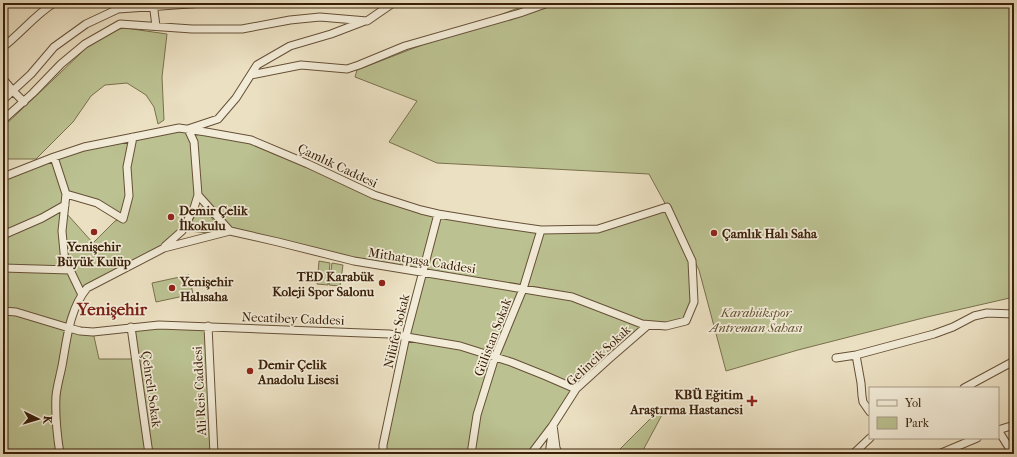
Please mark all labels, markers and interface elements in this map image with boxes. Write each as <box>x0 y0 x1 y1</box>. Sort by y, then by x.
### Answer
street label: Çamlık Caddesi <box>295 140 380 191</box>
place label: Demir Çelik İlkokulu <box>179 203 249 233</box>
marker: Demir Çelik İlkokulu <box>166 212 176 222</box>
place label: Çamlık Halı Saha <box>722 226 818 242</box>
marker: Yenişehir Büyük Kulüp <box>89 227 99 237</box>
marker: Çamlık Halı Saha <box>709 228 719 238</box>
place label: Yenişehir Büyük Kulüp <box>57 239 131 270</box>
street label: Mithatpaşa Caddesi <box>367 245 477 277</box>
place label: TED Karabük Koleji Spor Salonu <box>272 269 375 300</box>
place label: Yenişehir Halısaha <box>179 274 234 304</box>
marker: TED Karabük Koleji Spor Salonu <box>377 278 387 288</box>
marker: Yenişehir Halısaha <box>167 283 177 293</box>
street label: Nilüfer Sokak <box>381 292 412 370</box>
street label: Gülistan Sokak <box>471 296 514 378</box>
district label: Yenişehir <box>76 299 148 320</box>
park label: Karabükspor Antreman Sahası <box>707 305 803 335</box>
street label: Necatibey Caddesi <box>241 309 345 328</box>
street label: Gelincik Sokak <box>563 322 634 389</box>
street label: Ali Reis Caddesi <box>190 346 209 437</box>
street label: Çehreli Sokak <box>139 350 164 429</box>
place label: Demir Çelik Anadolu Lisesi <box>257 357 339 387</box>
marker: Demir Çelik Anadolu Lisesi <box>245 366 255 376</box>
place label: KBÜ Eğitim Araştırma Hastanesi <box>629 387 743 418</box>
legend <box>869 387 999 439</box>
marker: KBÜ Eğitim Araştırma Hastanesi <box>746 395 758 407</box>
text: Yol <box>904 396 922 410</box>
north arrow <box>18 399 58 439</box>
text: K <box>41 415 54 425</box>
text: Park <box>905 416 930 430</box>

